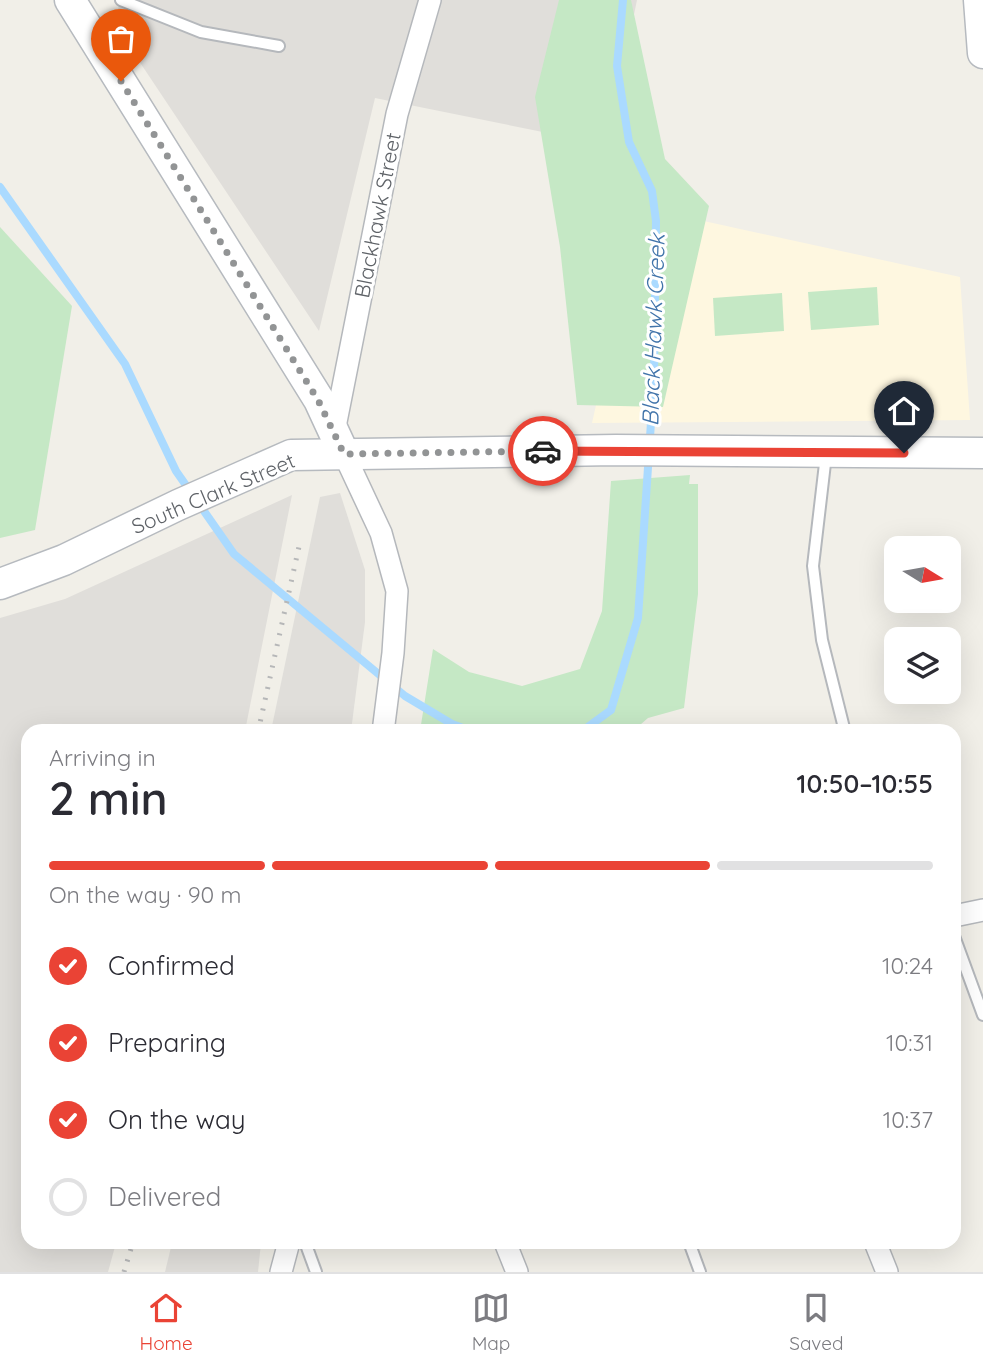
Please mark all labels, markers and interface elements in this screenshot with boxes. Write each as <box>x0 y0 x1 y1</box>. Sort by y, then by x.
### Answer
pin <box>91 9 151 81</box>
icon: bag <box>102 20 140 58</box>
street label: Blackhawk Street <box>348 130 406 300</box>
water label: Black Hawk Creek <box>635 232 671 427</box>
pin <box>874 381 934 453</box>
icon: home <box>885 392 923 430</box>
courier <box>508 416 578 486</box>
icon: car <box>524 432 562 470</box>
street label: South Clark Street <box>127 447 299 539</box>
north arrow <box>884 536 961 612</box>
map controls <box>884 536 961 704</box>
button: layers <box>884 627 961 704</box>
text: Arriving in <box>49 743 156 772</box>
text: 10:50–10:55 <box>797 767 933 800</box>
text: 2 min <box>49 769 168 827</box>
text: On the way · 90 m <box>49 880 242 909</box>
icon: check <box>49 947 87 985</box>
text: Confirmed <box>108 949 235 982</box>
text: 10:24 <box>882 951 933 980</box>
icon: check <box>49 1024 87 1062</box>
text: Preparing <box>108 1026 226 1059</box>
text: 10:31 <box>886 1028 933 1057</box>
icon: check <box>49 1101 87 1139</box>
text: On the way <box>108 1103 246 1136</box>
text: 10:37 <box>883 1105 933 1134</box>
text: Delivered <box>108 1180 221 1213</box>
tab: Home <box>139 1289 193 1355</box>
tab: Map <box>472 1289 510 1355</box>
tab: Saved <box>789 1289 844 1355</box>

